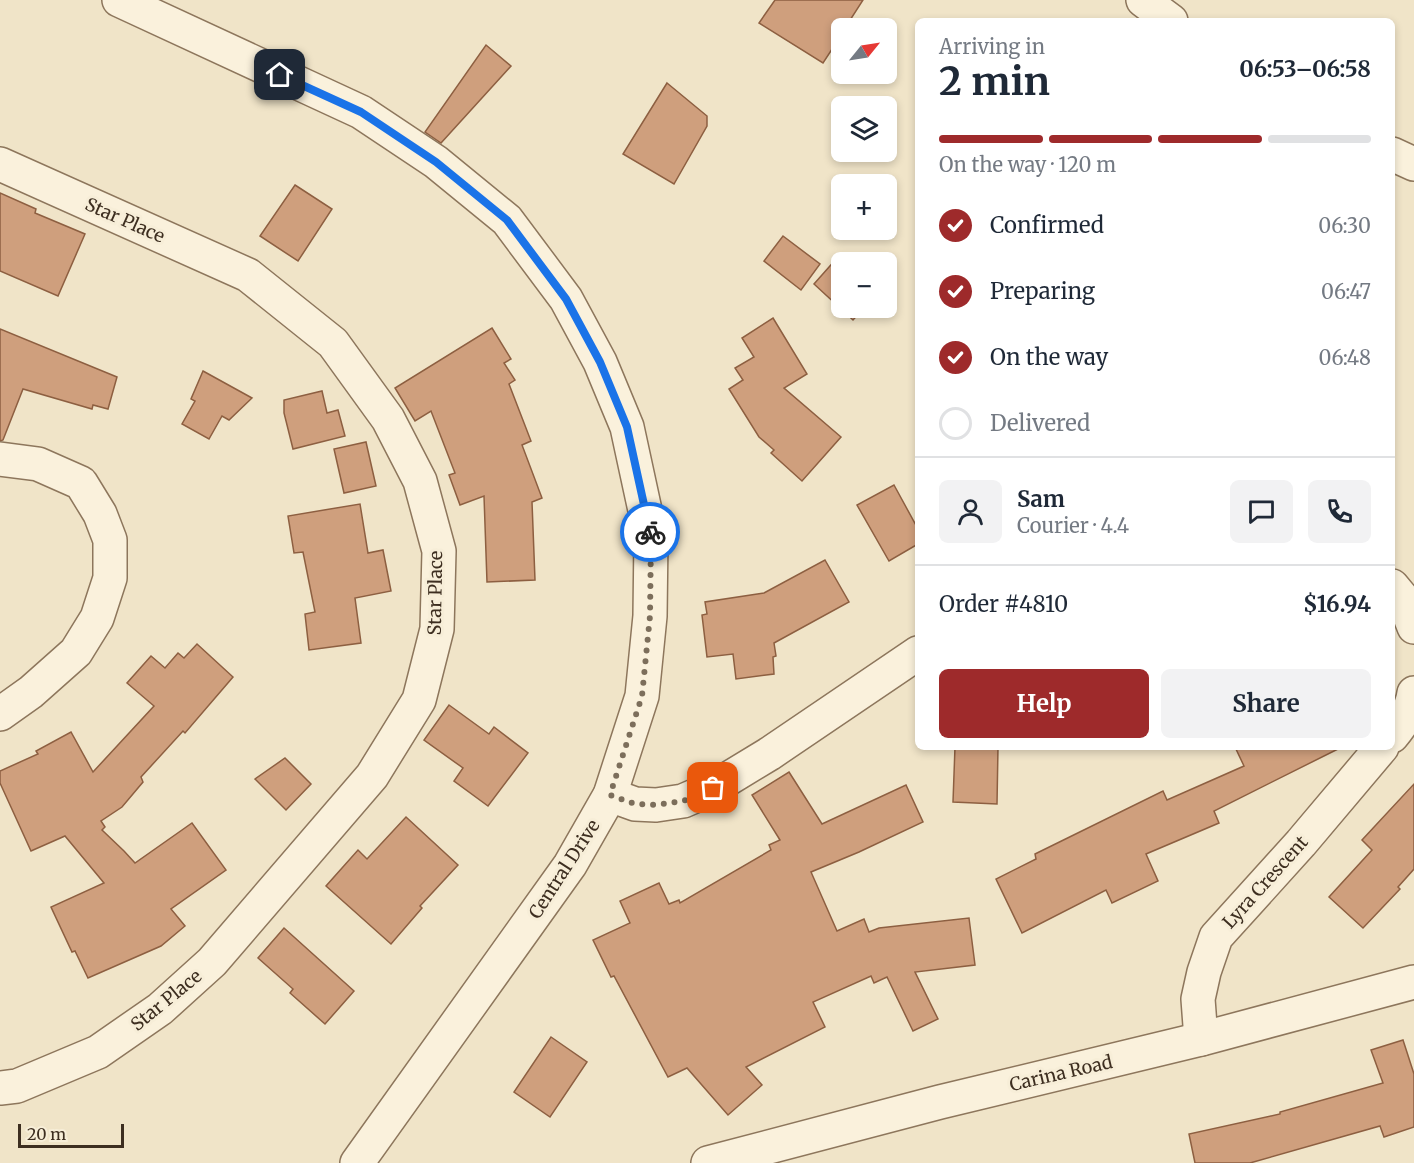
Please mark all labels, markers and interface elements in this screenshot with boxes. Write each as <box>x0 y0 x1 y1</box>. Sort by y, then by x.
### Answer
north arrow <box>831 18 897 84</box>
map controls <box>831 18 897 318</box>
text: Arriving in <box>939 34 1045 59</box>
pin <box>254 49 305 100</box>
text: 06:53–06:58 <box>1239 55 1371 83</box>
text: 2 min <box>939 57 1050 106</box>
icon: home <box>263 58 296 91</box>
button: layers <box>831 96 897 162</box>
text: On the way · 120 m <box>939 152 1116 177</box>
button: + <box>831 174 897 240</box>
street label: Star Place <box>82 192 168 248</box>
icon: check <box>939 209 972 242</box>
text: Confirmed <box>990 211 1104 239</box>
text: 06:30 <box>1318 213 1371 238</box>
button: − <box>831 252 897 318</box>
icon: check <box>939 275 972 308</box>
text: Preparing <box>990 277 1095 305</box>
text: 06:47 <box>1321 279 1371 304</box>
icon: check <box>939 341 972 374</box>
text: On the way <box>990 343 1108 371</box>
text: 06:48 <box>1319 345 1371 370</box>
text: Delivered <box>990 409 1090 437</box>
button: person <box>939 480 1002 543</box>
button: chat <box>1230 480 1293 543</box>
button: phone <box>1308 480 1371 543</box>
text: Sam <box>1017 485 1065 513</box>
courier <box>620 502 680 562</box>
text: Courier · 4.4 <box>1017 513 1129 538</box>
icon: bike <box>634 516 667 549</box>
street label: Star Place <box>423 550 447 636</box>
text: Order #4810 <box>939 590 1068 618</box>
text: $16.94 <box>1303 590 1371 618</box>
button: Help <box>939 669 1149 738</box>
button: Share <box>1161 669 1371 738</box>
pin <box>687 762 738 813</box>
icon: bag <box>696 771 729 804</box>
street label: Central Drive <box>523 815 605 923</box>
street label: Lyra Crescent <box>1217 831 1313 933</box>
street label: Star Place <box>126 964 206 1036</box>
street label: Carina Road <box>1007 1050 1115 1096</box>
scale bar <box>18 1121 124 1148</box>
text: 20 m <box>27 1124 66 1144</box>

